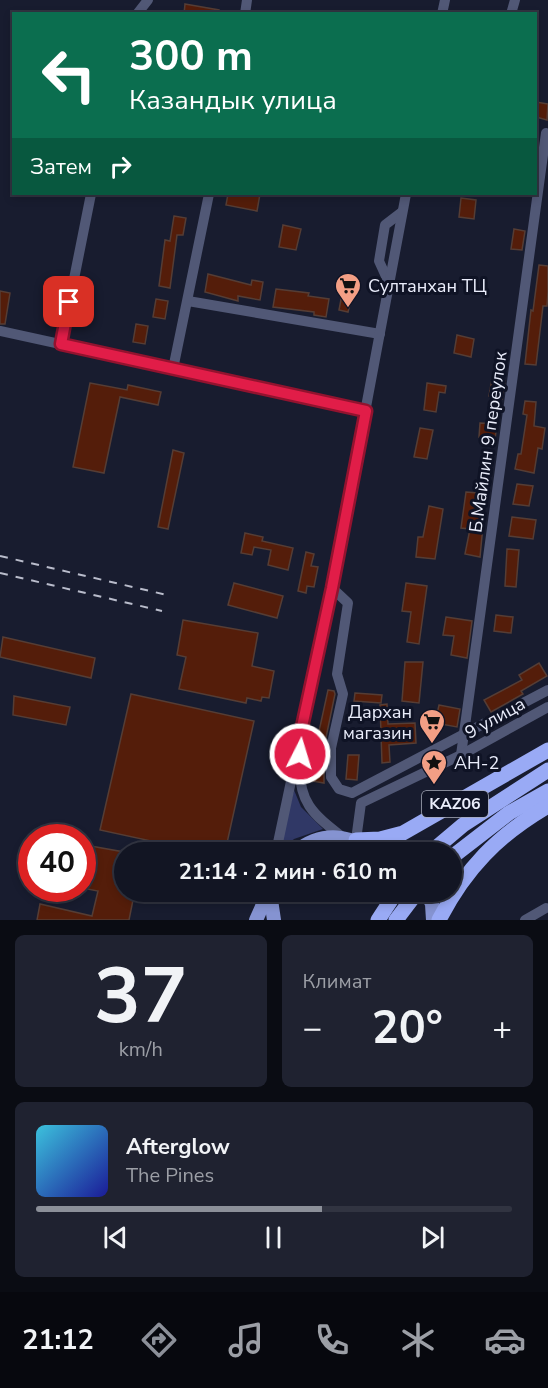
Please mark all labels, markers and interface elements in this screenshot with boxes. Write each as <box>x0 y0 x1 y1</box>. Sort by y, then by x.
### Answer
text: 300 m <box>129 28 253 85</box>
icon: left <box>30 36 108 114</box>
text: Казандык улица <box>129 82 337 119</box>
icon: right <box>104 150 137 183</box>
text: Затем <box>30 152 92 182</box>
supermarket icon: Султанхан ТЦ <box>333 271 363 309</box>
place label: Султанхан ТЦ <box>368 274 487 298</box>
pin <box>43 276 94 327</box>
icon: arrive <box>52 285 85 318</box>
street label: Б.Майлин 9 переулок <box>463 349 513 534</box>
street label: 9 улица <box>460 692 530 744</box>
place label: Дархан магазин <box>343 700 412 745</box>
supermarket icon: Дархан магазин <box>417 707 447 745</box>
position arrow <box>268 722 332 786</box>
place icon: АН-2 <box>419 748 449 786</box>
place label: АН-2 <box>454 751 499 775</box>
road number: KАZ06 <box>422 791 488 817</box>
speed limit sign: 40 <box>18 824 96 902</box>
text: 21:14 · 2 мин · 610 m <box>179 857 397 887</box>
text: 37 <box>94 943 188 1050</box>
text: Климат <box>303 968 371 995</box>
text: 20° <box>372 998 443 1059</box>
text: − <box>303 1006 322 1051</box>
text: + <box>492 1006 512 1051</box>
text: km/h <box>119 1036 163 1063</box>
text: Afterglow <box>126 1132 230 1162</box>
text: The Pines <box>126 1162 214 1189</box>
icon: previous <box>99 1221 132 1254</box>
icon: pause <box>257 1221 290 1254</box>
icon: next <box>416 1221 449 1254</box>
icon: directions <box>138 1319 180 1361</box>
icon: music <box>225 1319 267 1361</box>
icon: phone <box>311 1319 353 1361</box>
icon: climate <box>397 1319 439 1361</box>
icon: car <box>484 1319 526 1361</box>
text: 21:12 <box>22 1322 94 1359</box>

